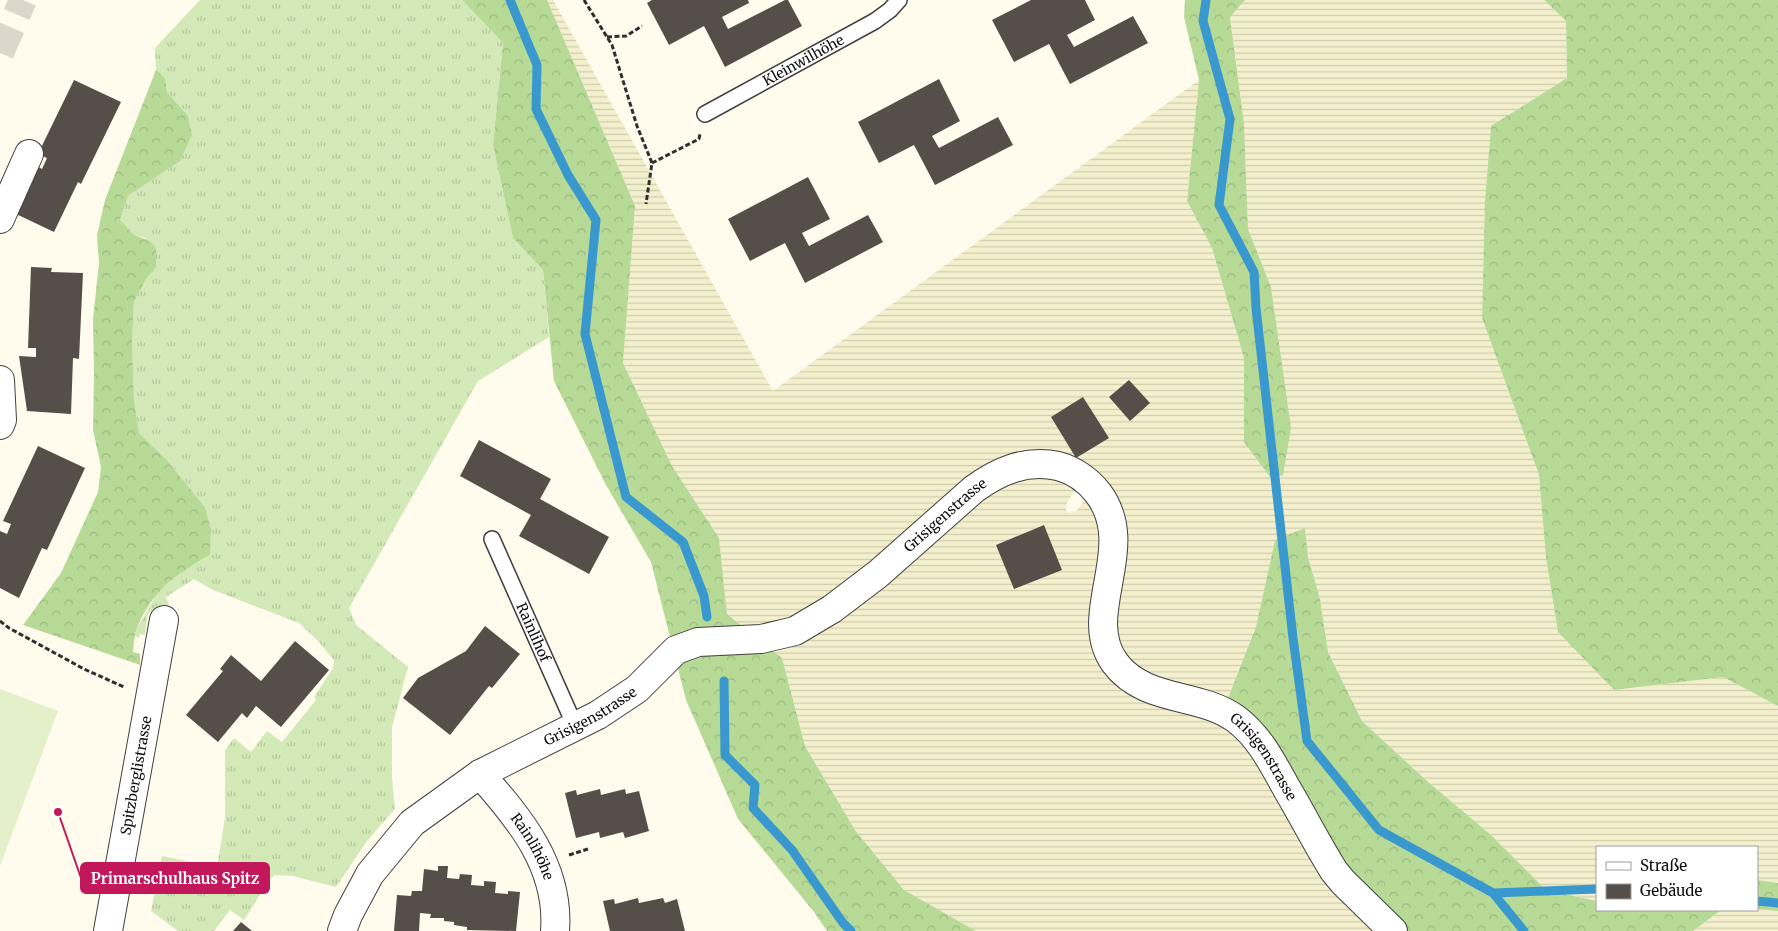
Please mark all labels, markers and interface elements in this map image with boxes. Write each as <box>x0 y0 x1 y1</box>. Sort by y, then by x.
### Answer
street label: Kleinwilhöhe <box>759 31 847 90</box>
street label: Grisigenstrasse <box>900 474 990 556</box>
street label: Rainlihof <box>512 600 555 665</box>
street label: Grisigenstrasse <box>541 683 640 750</box>
street label: Grisigenstrasse <box>1227 709 1301 804</box>
street label: Spitzberglistrasse <box>116 715 156 836</box>
street label: Rainlihöhe <box>507 809 558 882</box>
legend <box>1596 846 1758 911</box>
text: Straße <box>1640 856 1687 875</box>
callout: Primarschulhaus Spitz <box>81 863 269 893</box>
text: Primarschulhaus Spitz <box>91 869 259 888</box>
text: Gebäude <box>1640 881 1703 900</box>

